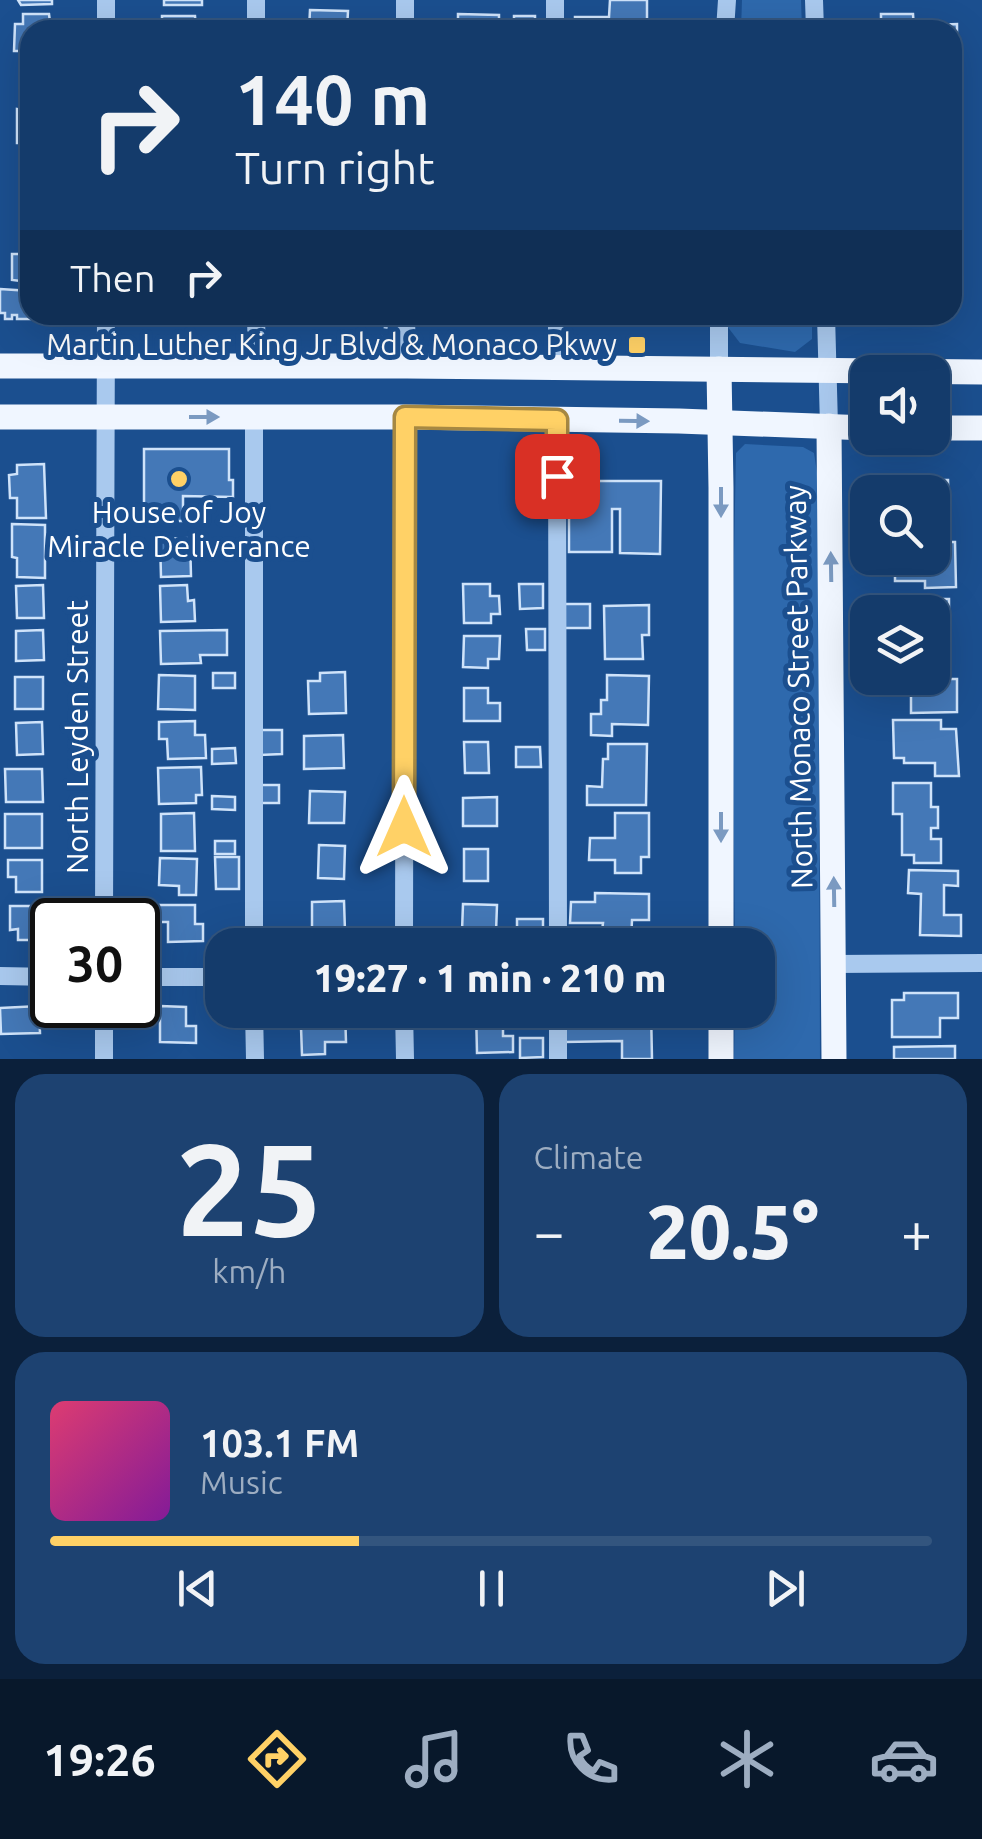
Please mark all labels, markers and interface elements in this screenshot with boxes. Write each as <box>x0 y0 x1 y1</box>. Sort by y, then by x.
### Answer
icon: right <box>70 60 200 190</box>
text: 140 m <box>235 60 430 138</box>
text: Turn right <box>235 142 435 193</box>
icon: right <box>176 250 231 305</box>
text: Then <box>70 257 156 299</box>
place label: Martin Luther King Jr Blvd & Monaco Pkwy <box>46 327 617 361</box>
marker: Martin Luther King Jr Blvd & Monaco Pkwy <box>626 334 648 356</box>
map controls <box>850 355 950 695</box>
button: sound <box>850 355 950 455</box>
one-way arrow <box>188 409 220 425</box>
one-way arrow <box>618 413 650 429</box>
pin <box>515 434 600 519</box>
icon: arrive <box>530 449 585 504</box>
marker: House of Joy Miracle Deliverance <box>168 468 190 490</box>
button: search <box>850 475 950 575</box>
street label: North Monaco Street Parkway <box>777 485 819 889</box>
one-way arrow <box>713 486 729 518</box>
place label: House of Joy Miracle Deliverance <box>47 495 311 563</box>
one-way arrow <box>823 550 839 582</box>
button: layers <box>850 595 950 695</box>
street label: North Leyden Street <box>60 600 94 874</box>
position arrow <box>352 775 456 879</box>
one-way arrow <box>713 811 729 843</box>
one-way arrow <box>825 875 841 907</box>
speed limit sign: 30 <box>30 898 160 1028</box>
text: 19:27 · 1 min · 210 m <box>313 957 667 999</box>
text: 25 <box>176 1115 323 1261</box>
text: Climate <box>534 1139 644 1175</box>
text: 20.5° <box>646 1189 819 1273</box>
text: − <box>534 1201 565 1262</box>
text: + <box>901 1201 932 1262</box>
text: km/h <box>212 1253 286 1289</box>
text: 103.1 FM <box>200 1422 359 1464</box>
text: Music <box>200 1464 283 1500</box>
icon: previous <box>170 1561 225 1616</box>
icon: pause <box>464 1561 519 1616</box>
icon: next <box>758 1561 813 1616</box>
icon: directions <box>242 1724 312 1794</box>
icon: music <box>399 1724 469 1794</box>
icon: phone <box>556 1724 626 1794</box>
icon: climate <box>712 1724 782 1794</box>
icon: car <box>869 1724 939 1794</box>
text: 19:26 <box>43 1734 156 1785</box>

